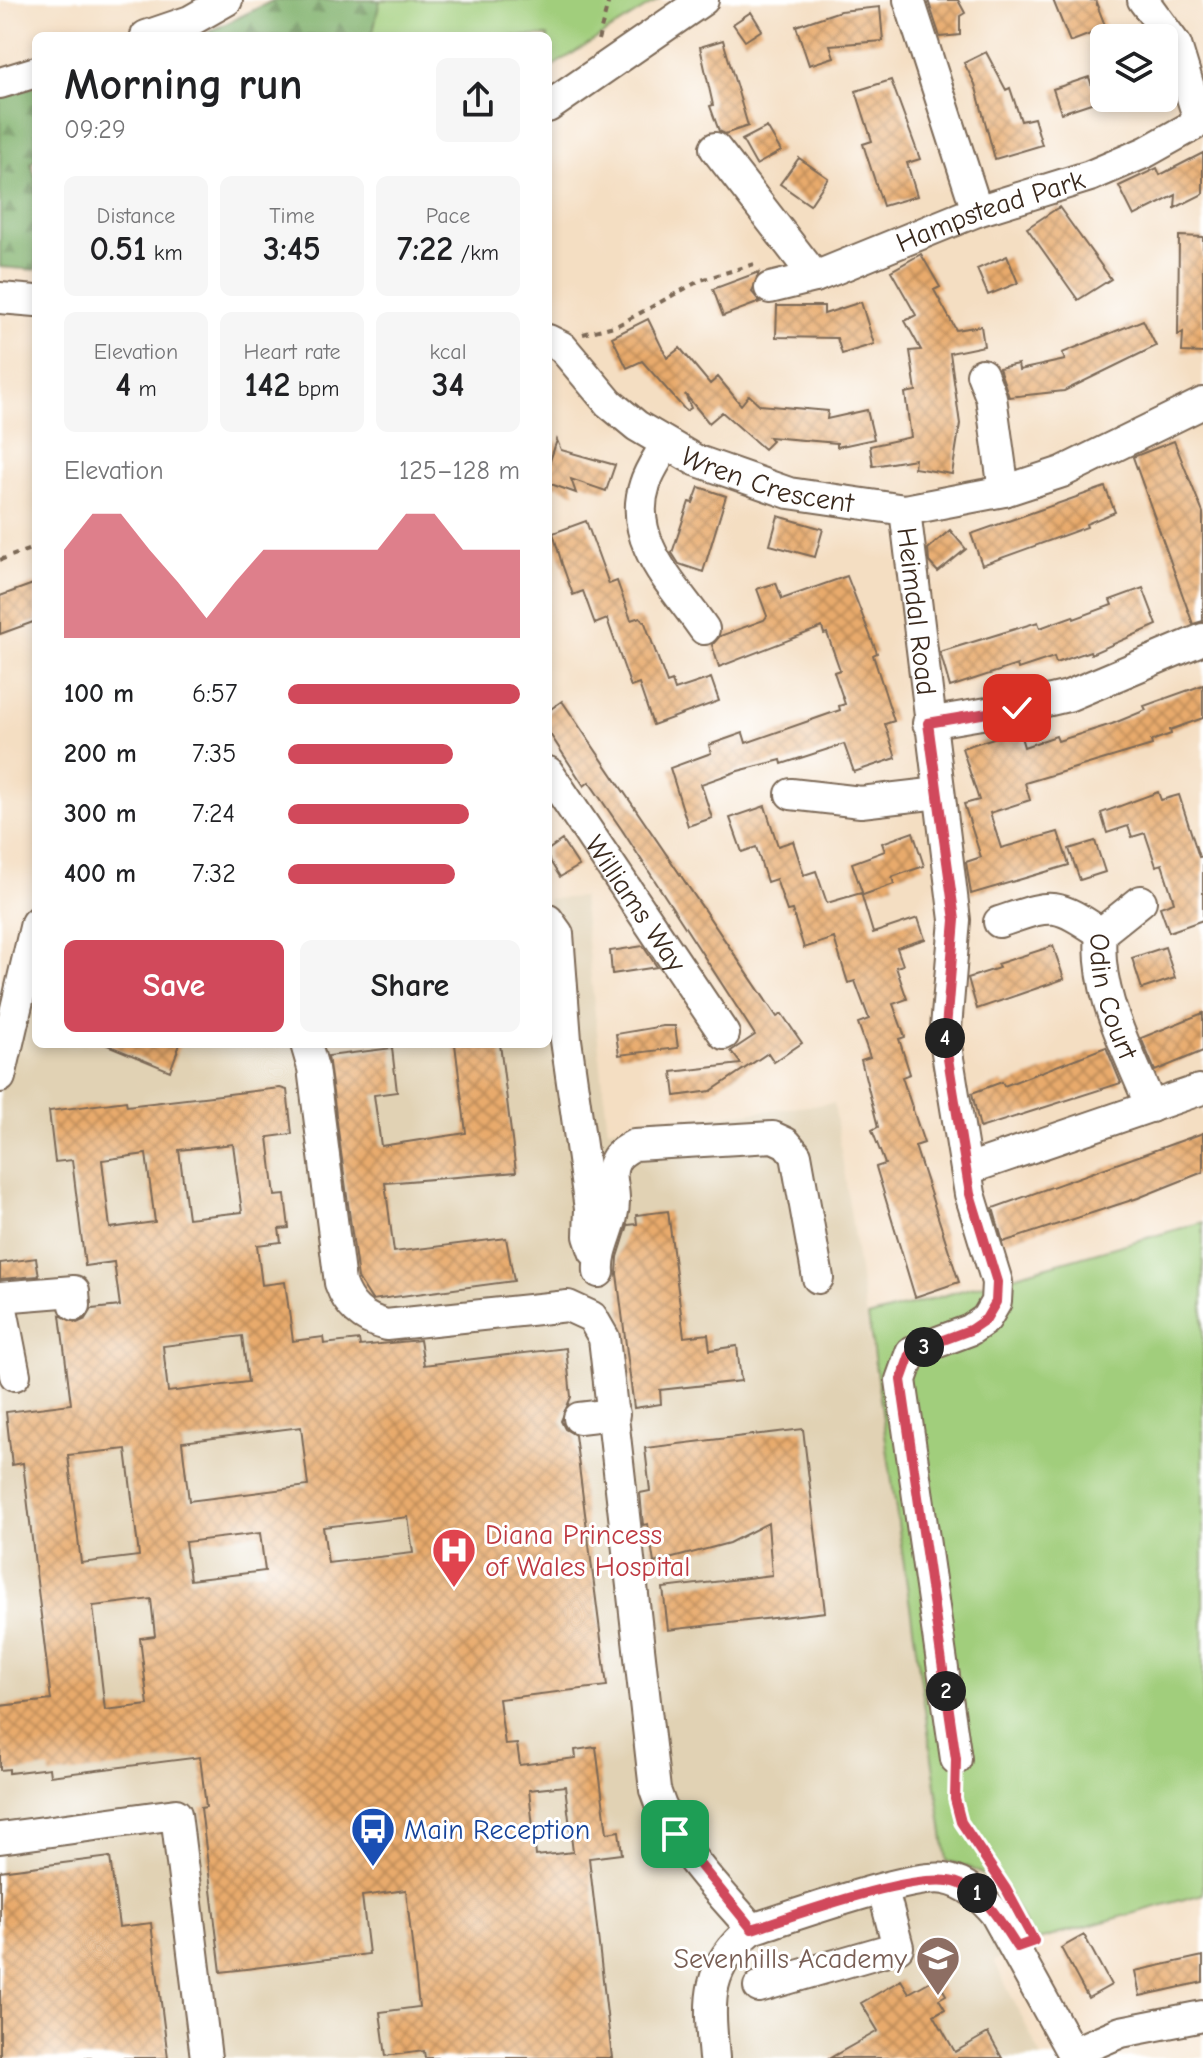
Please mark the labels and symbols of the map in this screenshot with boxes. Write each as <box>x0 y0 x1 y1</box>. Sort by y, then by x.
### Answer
street label: Hampstead Park <box>892 164 1089 259</box>
street label: Wren Crescent <box>675 440 857 519</box>
street label: Heimdal Road <box>890 526 942 697</box>
pin <box>983 674 1051 742</box>
street label: Williams Way <box>578 830 693 978</box>
street label: Odin Court <box>1083 932 1144 1065</box>
pin: 4 <box>925 1018 965 1058</box>
pin: 3 <box>904 1327 944 1367</box>
place label: Diana Princess of Wales Hospital <box>485 1519 690 1583</box>
hospital icon: Diana Princess of Wales Hospital <box>430 1526 478 1589</box>
pin: 2 <box>926 1671 966 1711</box>
pin <box>641 1800 709 1868</box>
bus stop icon: Main Reception <box>349 1805 397 1868</box>
place label: Main Reception <box>404 1814 590 1846</box>
pin: 1 <box>957 1873 997 1913</box>
school or university icon: Sevenhills Academy <box>914 1934 962 1997</box>
place label: Sevenhills Academy <box>673 1943 907 1975</box>

